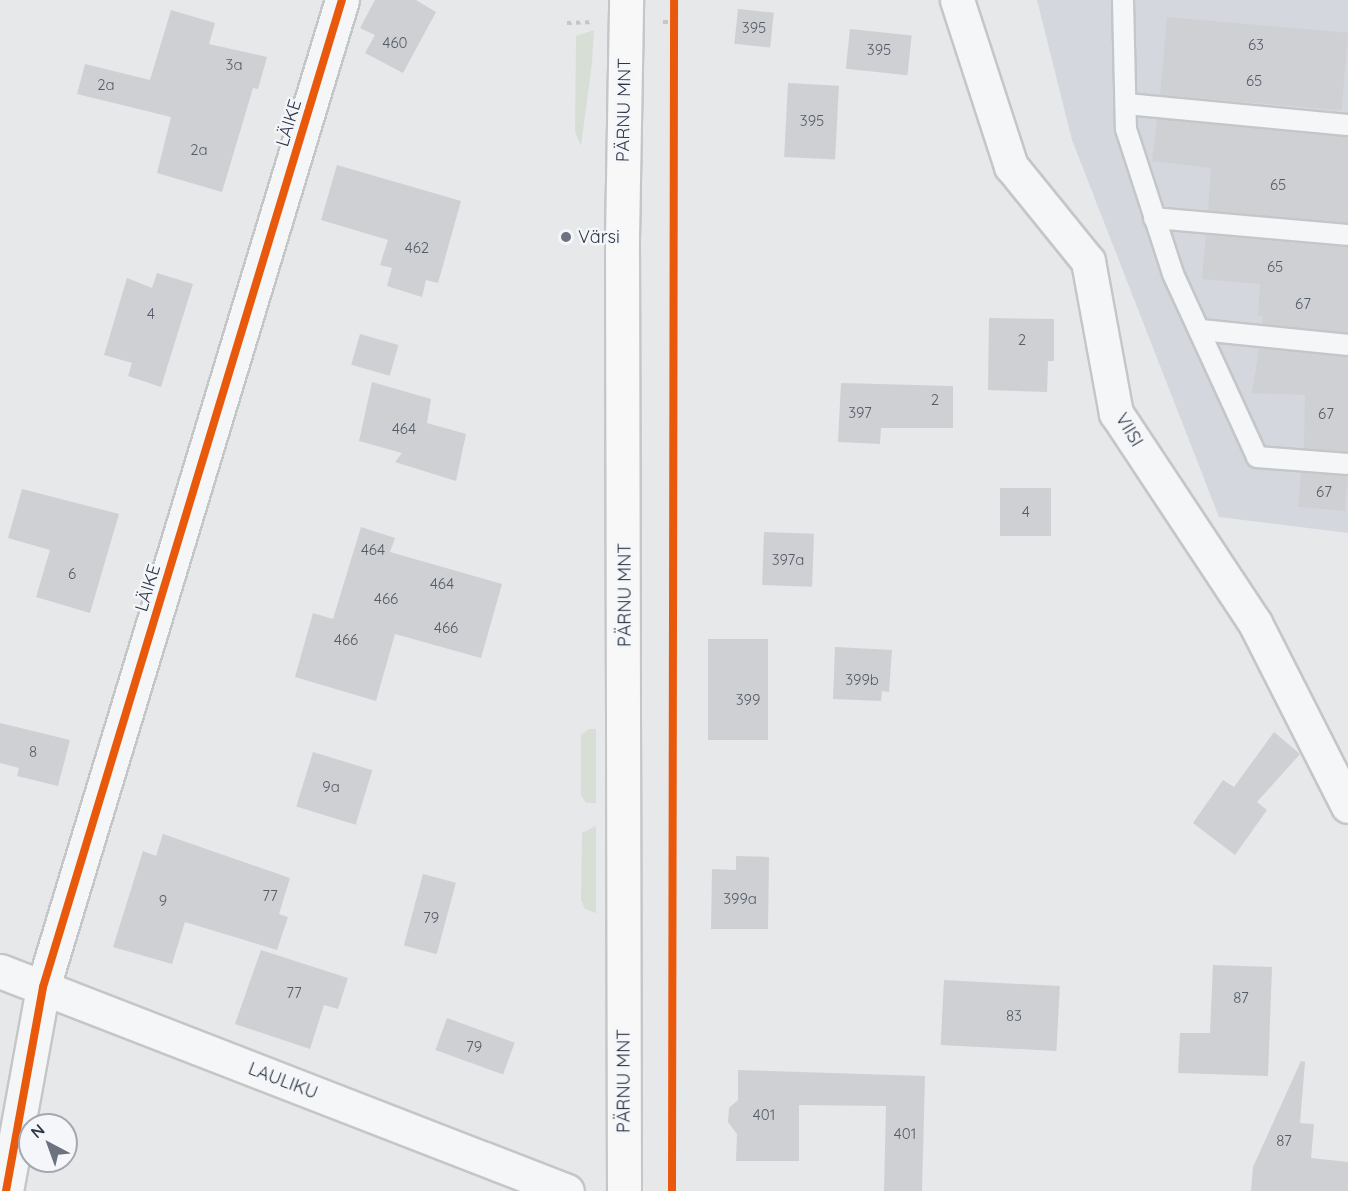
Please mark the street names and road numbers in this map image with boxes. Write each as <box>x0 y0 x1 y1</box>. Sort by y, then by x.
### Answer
street label: PÄRNU MNT <box>612 58 636 162</box>
street label: LÄIKE <box>272 97 306 149</box>
street label: VIISI <box>1111 409 1147 451</box>
street label: PÄRNU MNT <box>614 543 636 647</box>
street label: LÄIKE <box>131 562 165 614</box>
street label: PÄRNU MNT <box>613 1029 635 1133</box>
street label: LAULIKU <box>245 1058 321 1104</box>

